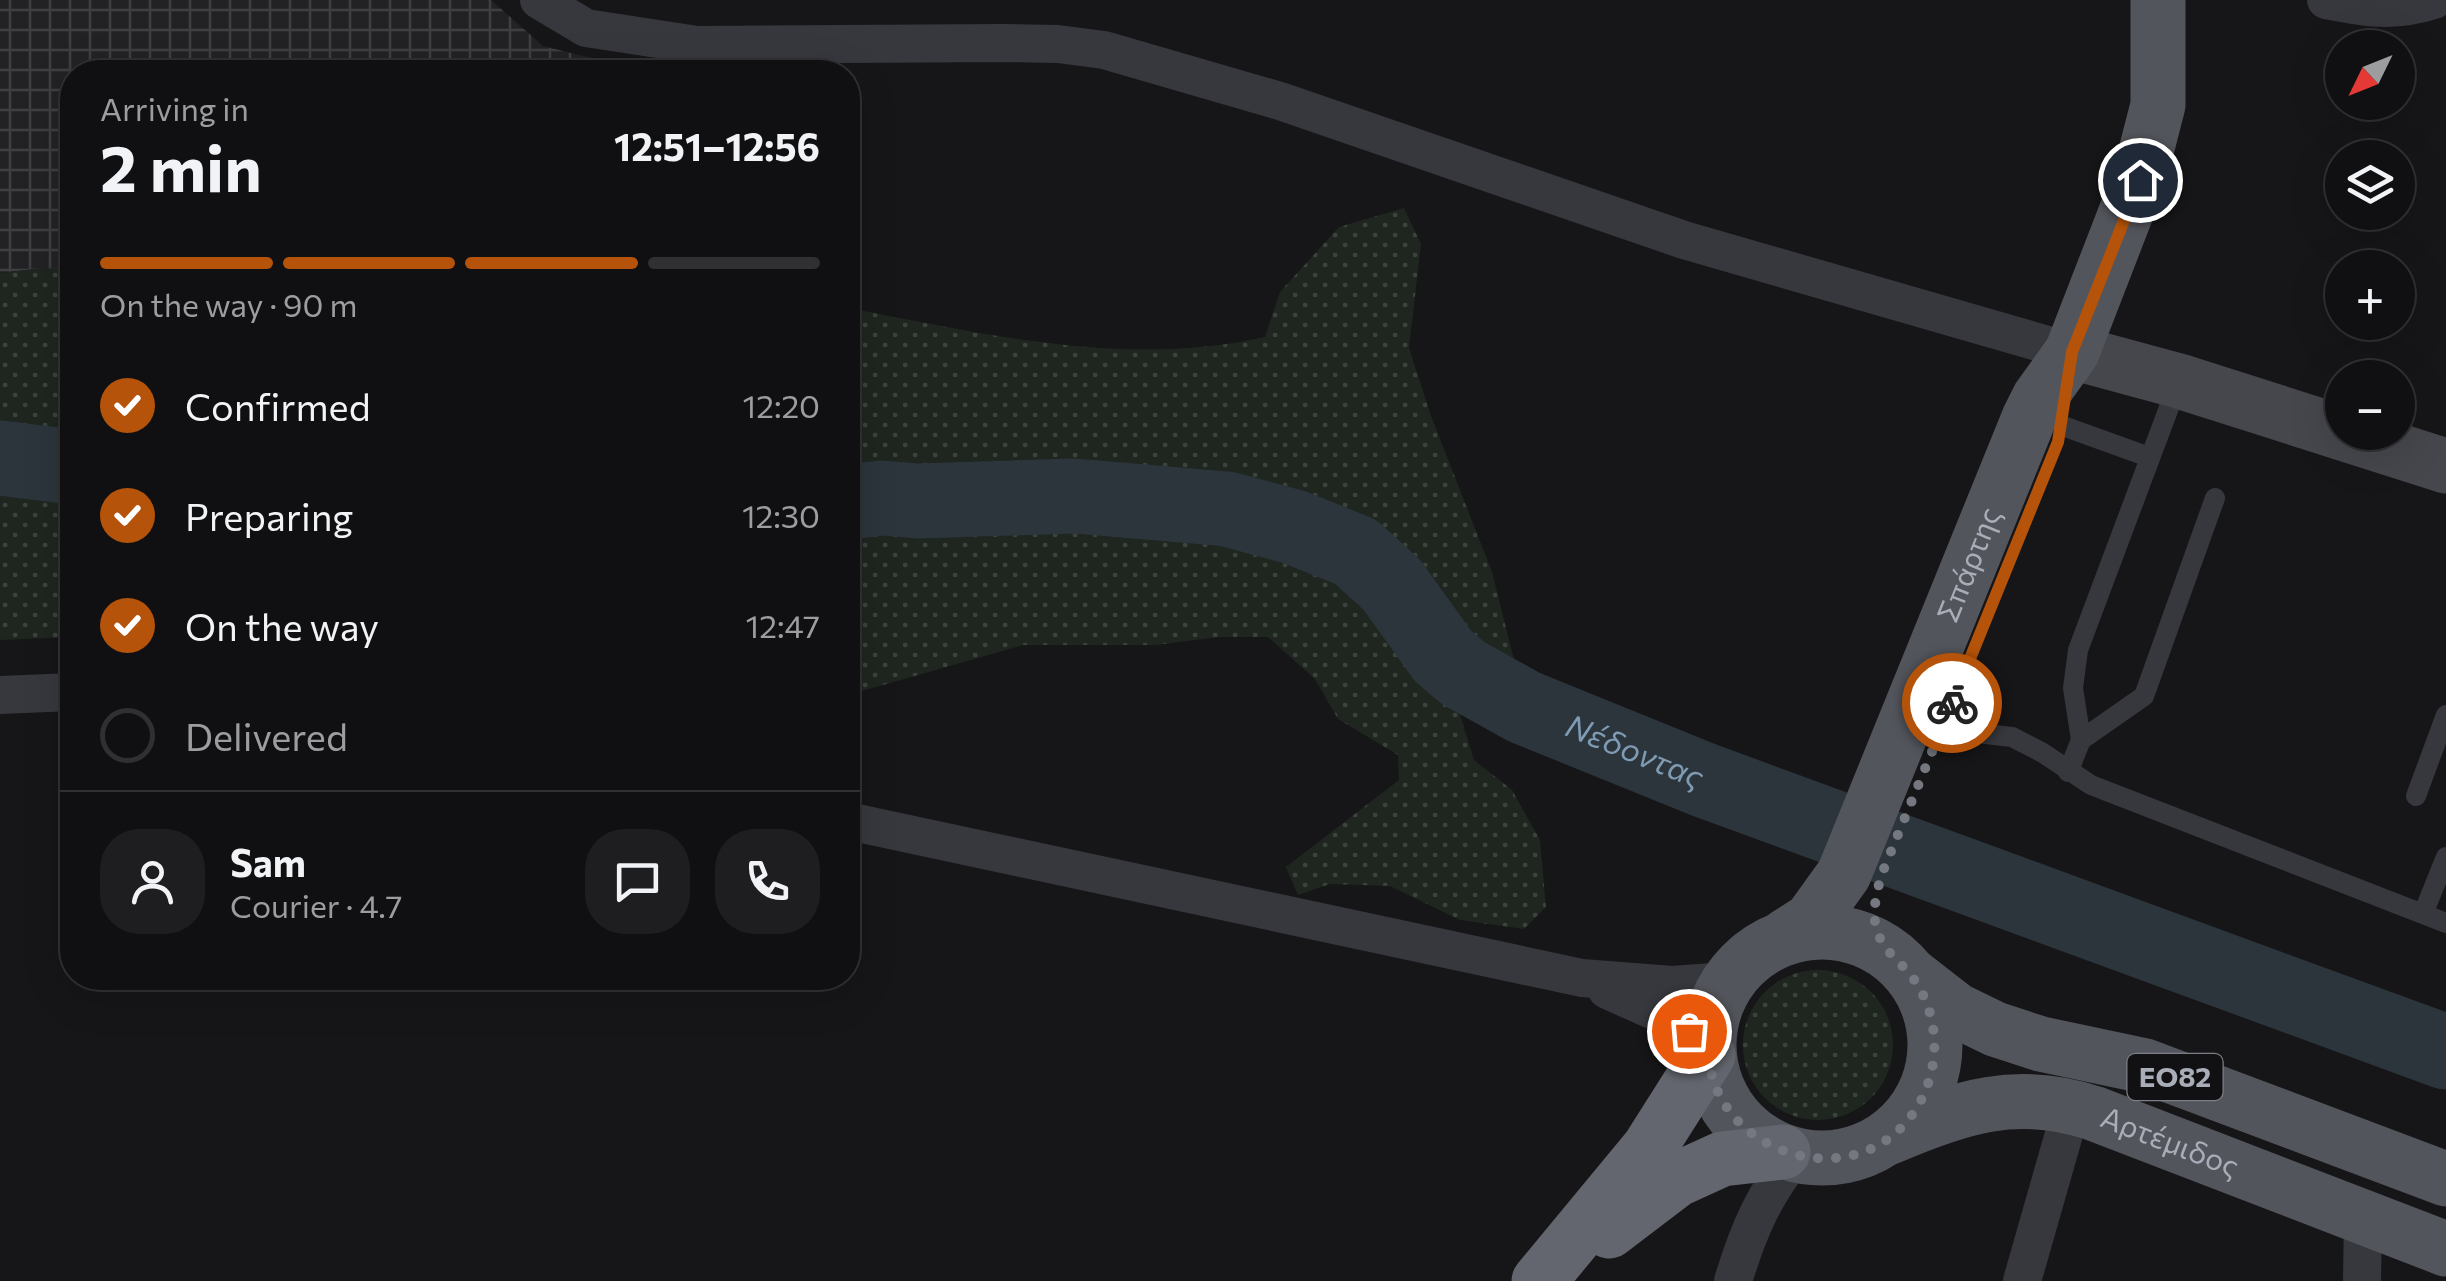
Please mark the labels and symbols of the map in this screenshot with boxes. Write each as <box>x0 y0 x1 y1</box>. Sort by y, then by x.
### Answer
north arrow <box>2325 30 2415 120</box>
pin <box>2098 138 2183 223</box>
street label: Σπάρτης <box>1927 501 2007 627</box>
courier <box>1902 653 2002 753</box>
water label: Νέδoντας <box>1561 704 1710 796</box>
pin <box>1647 989 1732 1074</box>
road number: ΕΟ82 <box>2128 1054 2222 1100</box>
street label: Αρτέμιδος <box>2096 1097 2245 1183</box>

